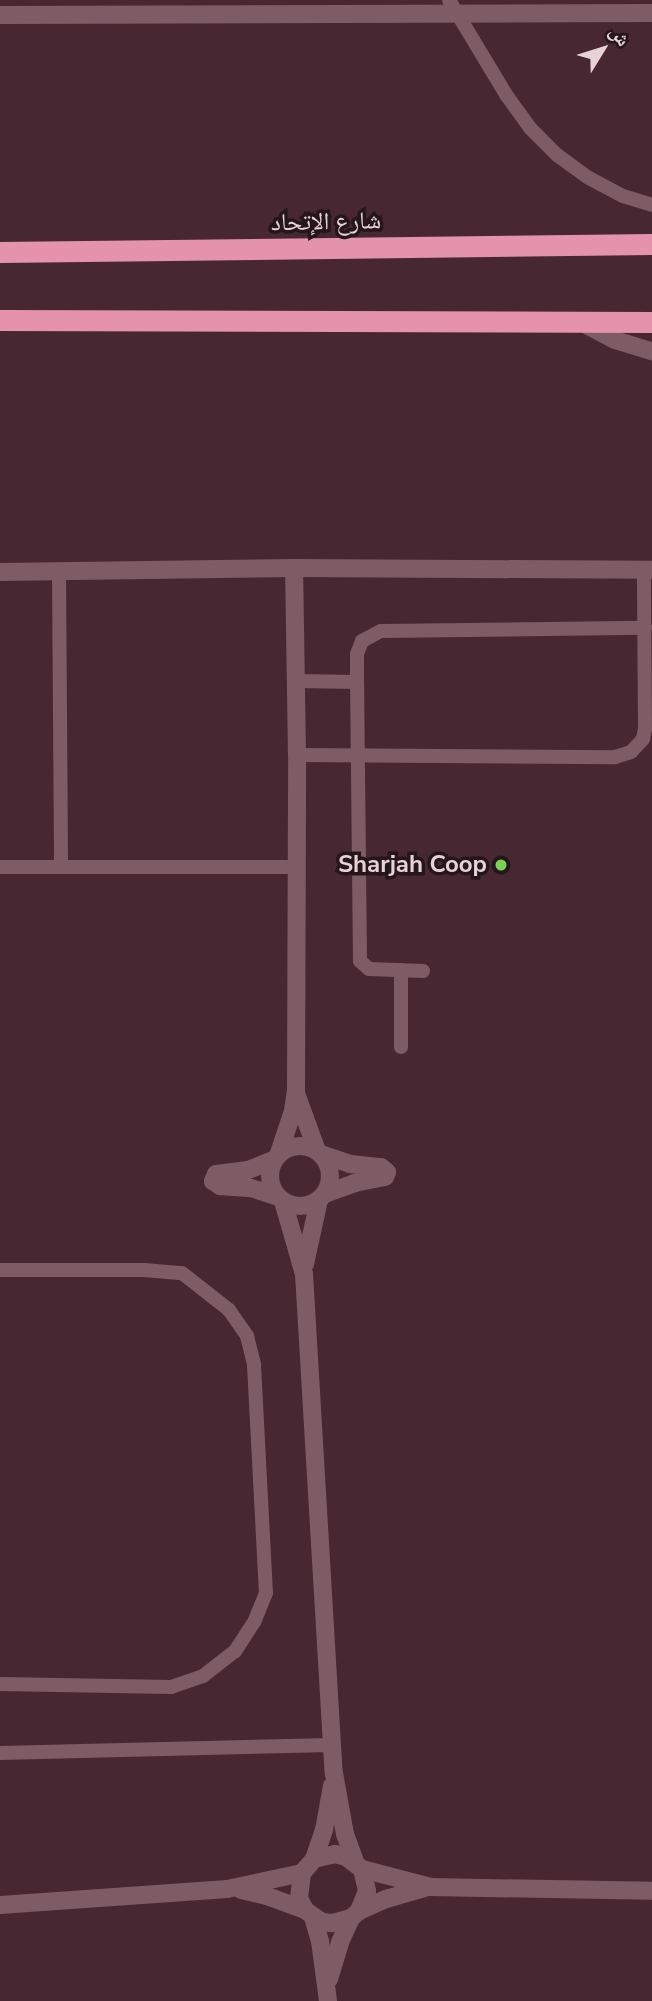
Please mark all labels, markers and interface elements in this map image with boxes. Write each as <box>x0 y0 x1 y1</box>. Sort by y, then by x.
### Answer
north arrow <box>568 14 638 84</box>
text: ش <box>603 20 636 52</box>
street label: شارع الإتحاد <box>271 207 381 237</box>
place label: Sharjah Coop <box>338 851 487 879</box>
marker: Sharjah Coop <box>493 857 509 873</box>

